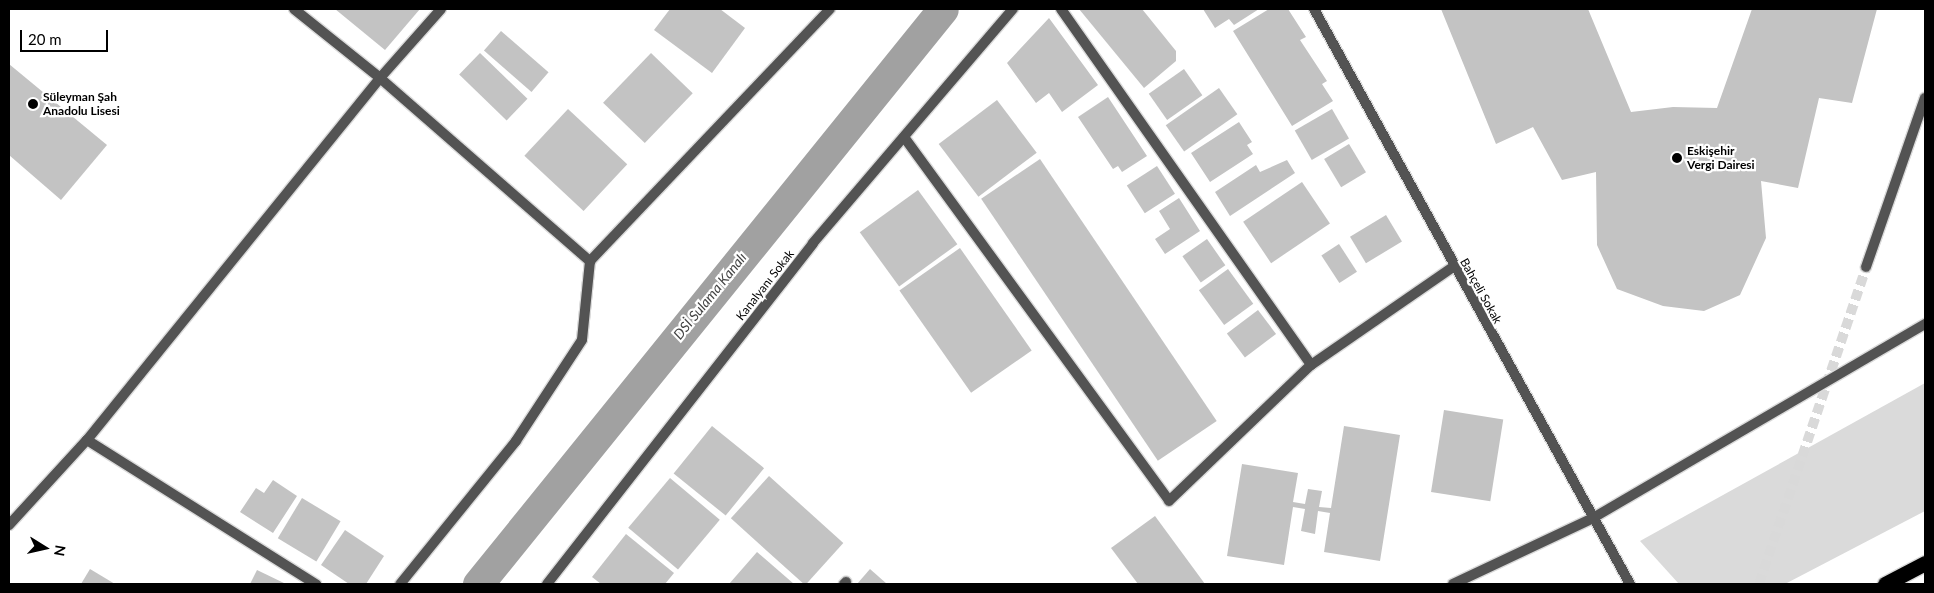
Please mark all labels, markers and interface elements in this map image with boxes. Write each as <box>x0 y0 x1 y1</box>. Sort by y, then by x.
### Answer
scale bar <box>22 20 110 52</box>
text: 20 m <box>28 30 62 48</box>
place label: Süleyman Şah Anadolu Lisesi <box>43 90 120 118</box>
marker: Süleyman Şah Anadolu Lisesi <box>27 98 39 110</box>
place label: Eskişehir Vergi Dairesi <box>1687 144 1755 172</box>
marker: Eskişehir Vergi Dairesi <box>1671 152 1683 164</box>
street label: Kanalyanı Sokak <box>733 247 797 323</box>
water label: DSİ Sulama Kanalı <box>670 249 750 343</box>
street label: Bahçeli Sokak <box>1457 256 1505 326</box>
north arrow <box>20 523 70 573</box>
text: N <box>51 544 70 557</box>

